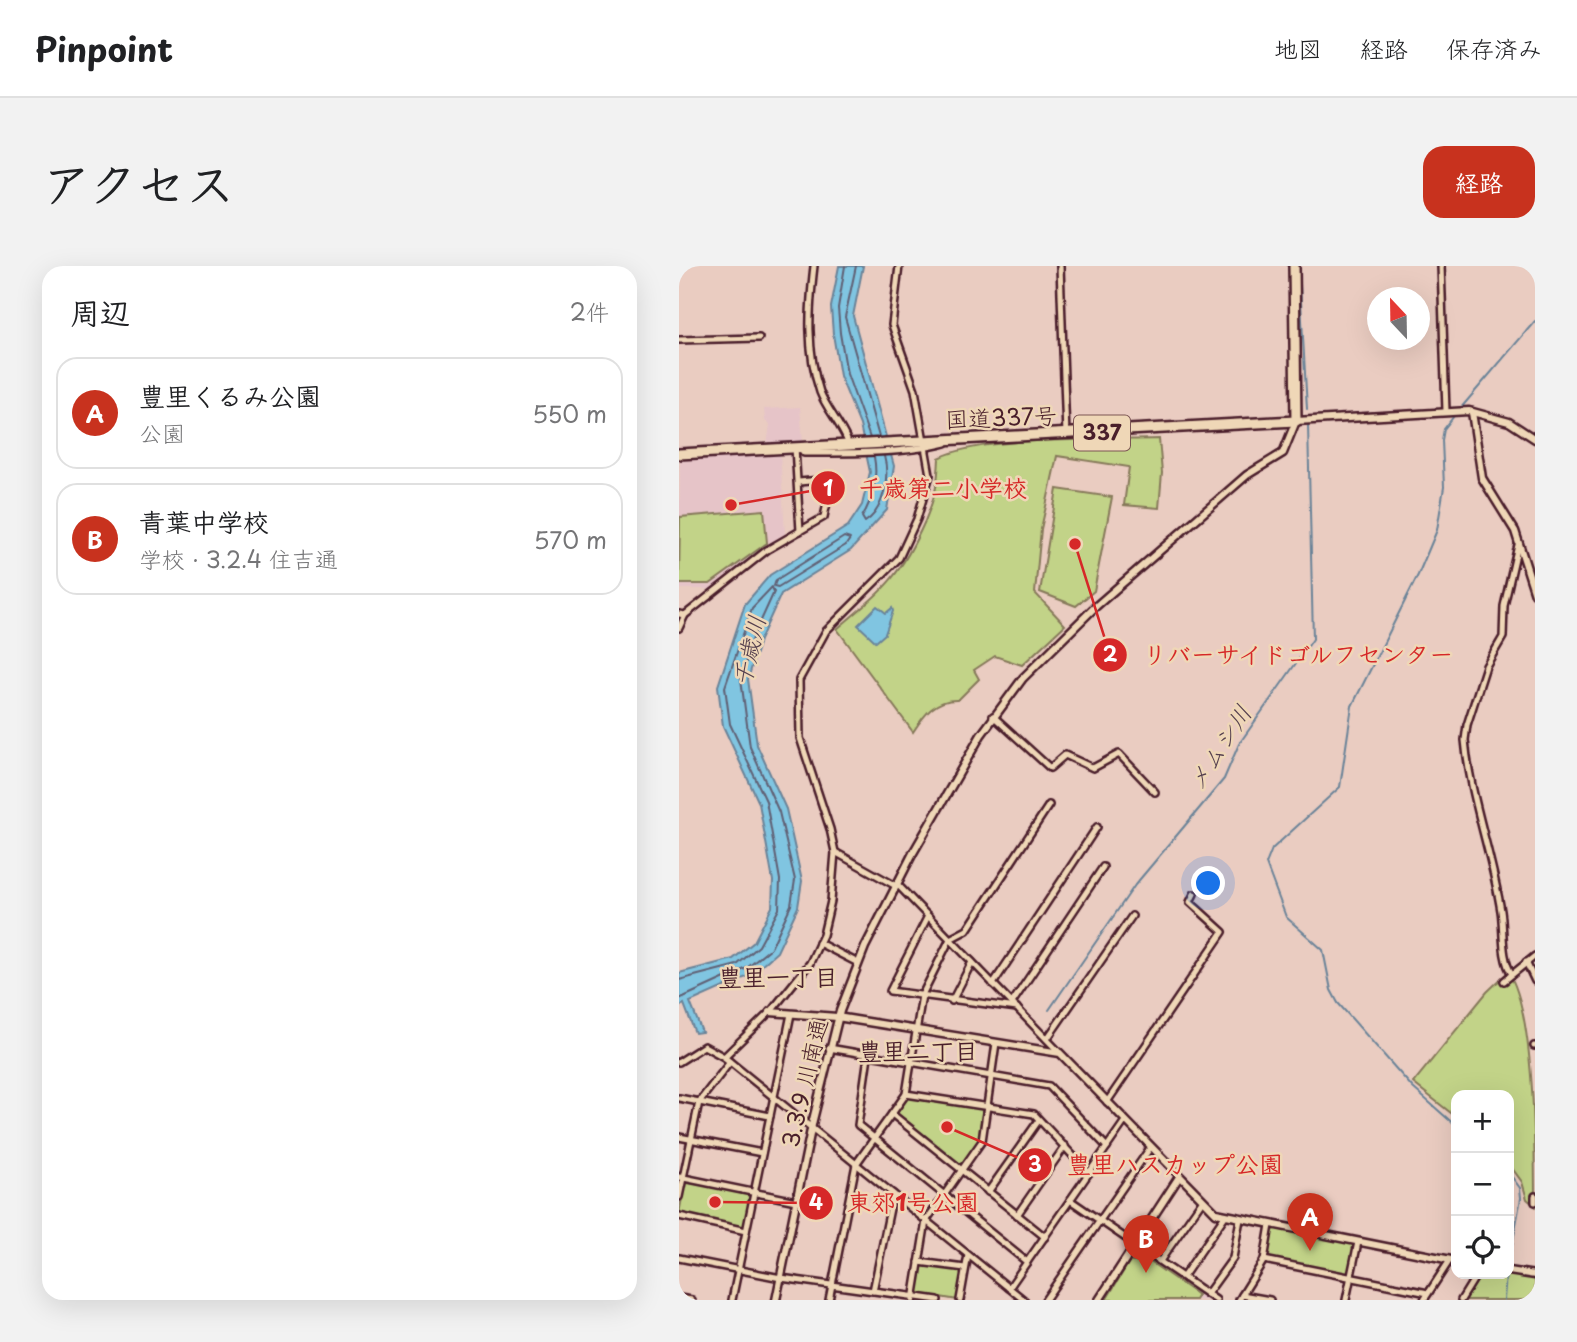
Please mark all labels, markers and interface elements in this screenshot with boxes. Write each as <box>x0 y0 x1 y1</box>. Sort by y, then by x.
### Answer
text: Pinpoint <box>35 23 173 73</box>
text: 地図 <box>1274 30 1322 66</box>
text: 経路 <box>1360 30 1408 66</box>
text: 保存済み <box>1446 30 1542 66</box>
text: アクセス <box>42 145 235 219</box>
button: 経路 <box>1423 146 1535 218</box>
north arrow <box>1367 287 1430 350</box>
text: 周辺 <box>70 289 130 334</box>
text: 2件 <box>570 294 609 329</box>
text: 豊里くるみ公園 <box>139 376 321 415</box>
text: A <box>86 396 104 431</box>
text: 550 m <box>532 396 607 431</box>
street label: 国道337号 <box>945 397 1057 436</box>
text: 公園 <box>139 415 185 450</box>
road number: 337 <box>1074 416 1130 450</box>
callout: 千歳第二小学校 <box>810 466 1041 511</box>
text: 千歳第二小学校 <box>859 469 1027 505</box>
text: 1 <box>823 471 833 503</box>
text: 青葉中学校 <box>139 502 269 541</box>
text: B <box>87 522 103 557</box>
text: 570 m <box>534 522 607 557</box>
text: 学校 · 3.2.4 住吉通 <box>139 541 338 576</box>
water label: 千歳川 <box>722 611 774 690</box>
callout: リバーサイドゴルフセンター <box>1093 633 1468 678</box>
text: リバーサイドゴルフセンター <box>1143 635 1453 671</box>
text: 2 <box>1103 637 1118 669</box>
water label: メムシ川 <box>1177 697 1260 797</box>
your location <box>1191 866 1225 900</box>
district label: 豊里一丁目 <box>718 958 838 994</box>
street label: 3.3.9 川南通 <box>772 1015 835 1151</box>
district label: 豊里二丁目 <box>858 1032 978 1068</box>
map controls <box>1451 1090 1514 1279</box>
button: + <box>1451 1090 1514 1153</box>
callout: 豊里ハスカップ公園 <box>1018 1142 1297 1187</box>
text: 豊里ハスカップ公園 <box>1067 1145 1283 1181</box>
text: 3 <box>1028 1147 1042 1179</box>
button: − <box>1451 1153 1514 1216</box>
callout: 東郊1号公園 <box>798 1181 993 1226</box>
text: 東郊1号公園 <box>847 1183 979 1219</box>
text: 4 <box>809 1185 823 1217</box>
pin: A <box>1287 1193 1333 1251</box>
pin: B <box>1123 1215 1169 1273</box>
button: locate <box>1451 1216 1514 1279</box>

